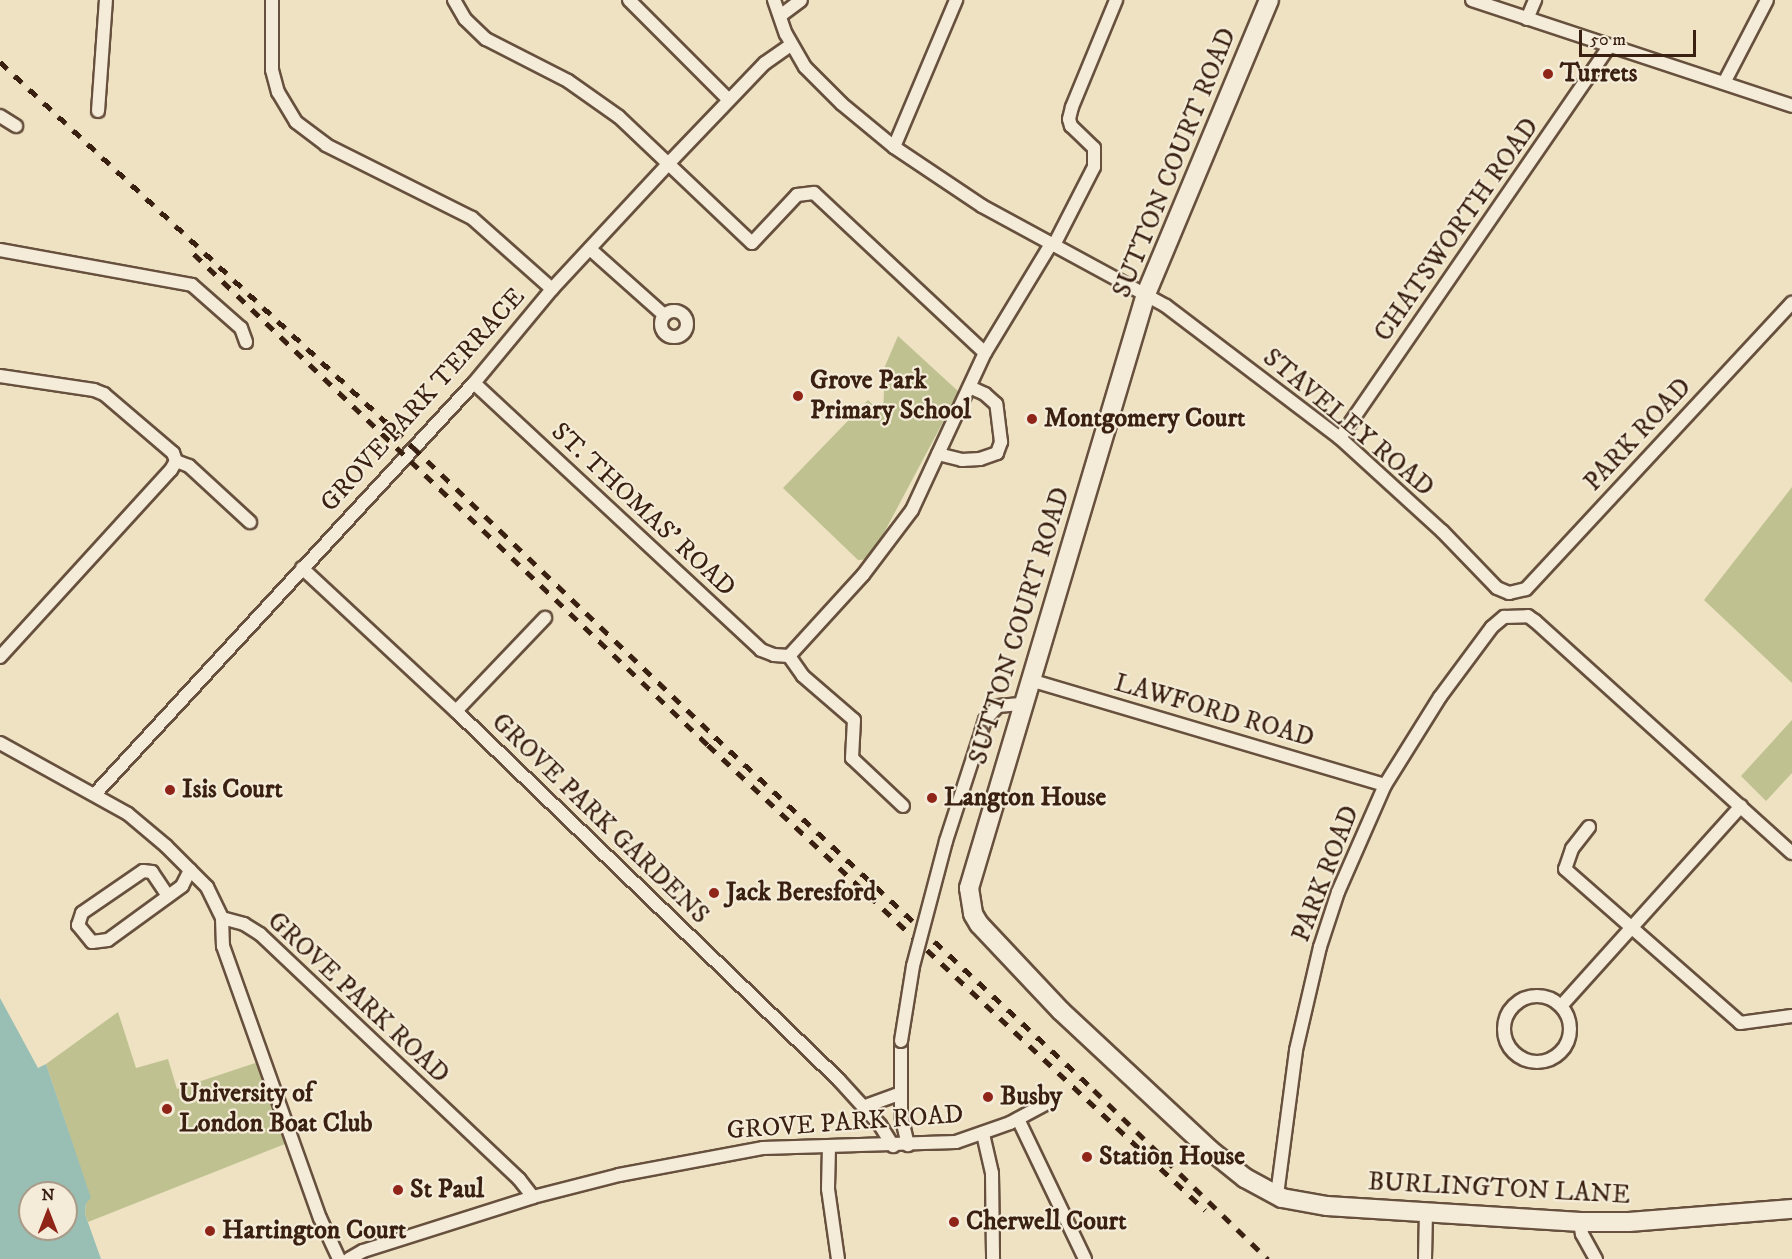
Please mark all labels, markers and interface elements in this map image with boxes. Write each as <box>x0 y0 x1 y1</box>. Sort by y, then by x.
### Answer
scale bar <box>1582 18 1699 56</box>
street label: SUTTON COURT ROAD <box>1107 24 1243 302</box>
text: 50 m <box>1590 29 1626 51</box>
place label: Turrets <box>1560 58 1637 90</box>
marker: Turrets <box>1541 67 1555 81</box>
street label: CHATSWORTH ROAD <box>1368 112 1546 348</box>
street label: GROVE PARK TERRACE <box>314 282 532 518</box>
street label: STAVELEY ROAD <box>1256 342 1440 504</box>
place label: Grove Park Primary School <box>810 365 971 426</box>
street label: PARK ROAD <box>1578 372 1698 498</box>
marker: Grove Park Primary School <box>791 389 805 403</box>
place label: Montgomery Court <box>1044 403 1245 435</box>
marker: Montgomery Court <box>1025 412 1039 426</box>
street label: ST. THOMAS' ROAD <box>544 417 742 603</box>
street label: SUTTON COURT ROAD <box>963 484 1077 768</box>
street label: LAWFORD ROAD <box>1111 668 1317 754</box>
street label: GROVE PARK GARDENS <box>485 707 715 931</box>
place label: Isis Court <box>182 774 283 806</box>
place label: Langton House <box>944 782 1106 814</box>
marker: Isis Court <box>163 783 177 797</box>
marker: Langton House <box>925 791 939 805</box>
street label: PARK ROAD <box>1286 802 1366 946</box>
place label: Jack Beresford <box>726 877 876 909</box>
marker: Jack Beresford <box>707 886 721 900</box>
street label: GROVE PARK ROAD <box>261 906 455 1090</box>
place label: University of London Boat Club <box>179 1078 372 1140</box>
place label: Busby <box>1000 1081 1062 1113</box>
marker: Busby <box>981 1090 995 1104</box>
street label: GROVE PARK ROAD <box>726 1099 964 1147</box>
marker: University of London Boat Club <box>160 1102 174 1116</box>
place label: Station House <box>1099 1141 1245 1173</box>
marker: Station House <box>1080 1150 1094 1164</box>
street label: BURLINGTON LANE <box>1367 1167 1631 1211</box>
place label: St Paul <box>410 1174 484 1206</box>
north arrow <box>18 1181 78 1241</box>
marker: St Paul <box>391 1183 405 1197</box>
text: N <box>41 1185 55 1205</box>
place label: Cherwell Court <box>966 1206 1127 1238</box>
place label: Hartington Court <box>222 1215 406 1247</box>
marker: Cherwell Court <box>947 1215 961 1229</box>
marker: Hartington Court <box>203 1224 217 1238</box>

